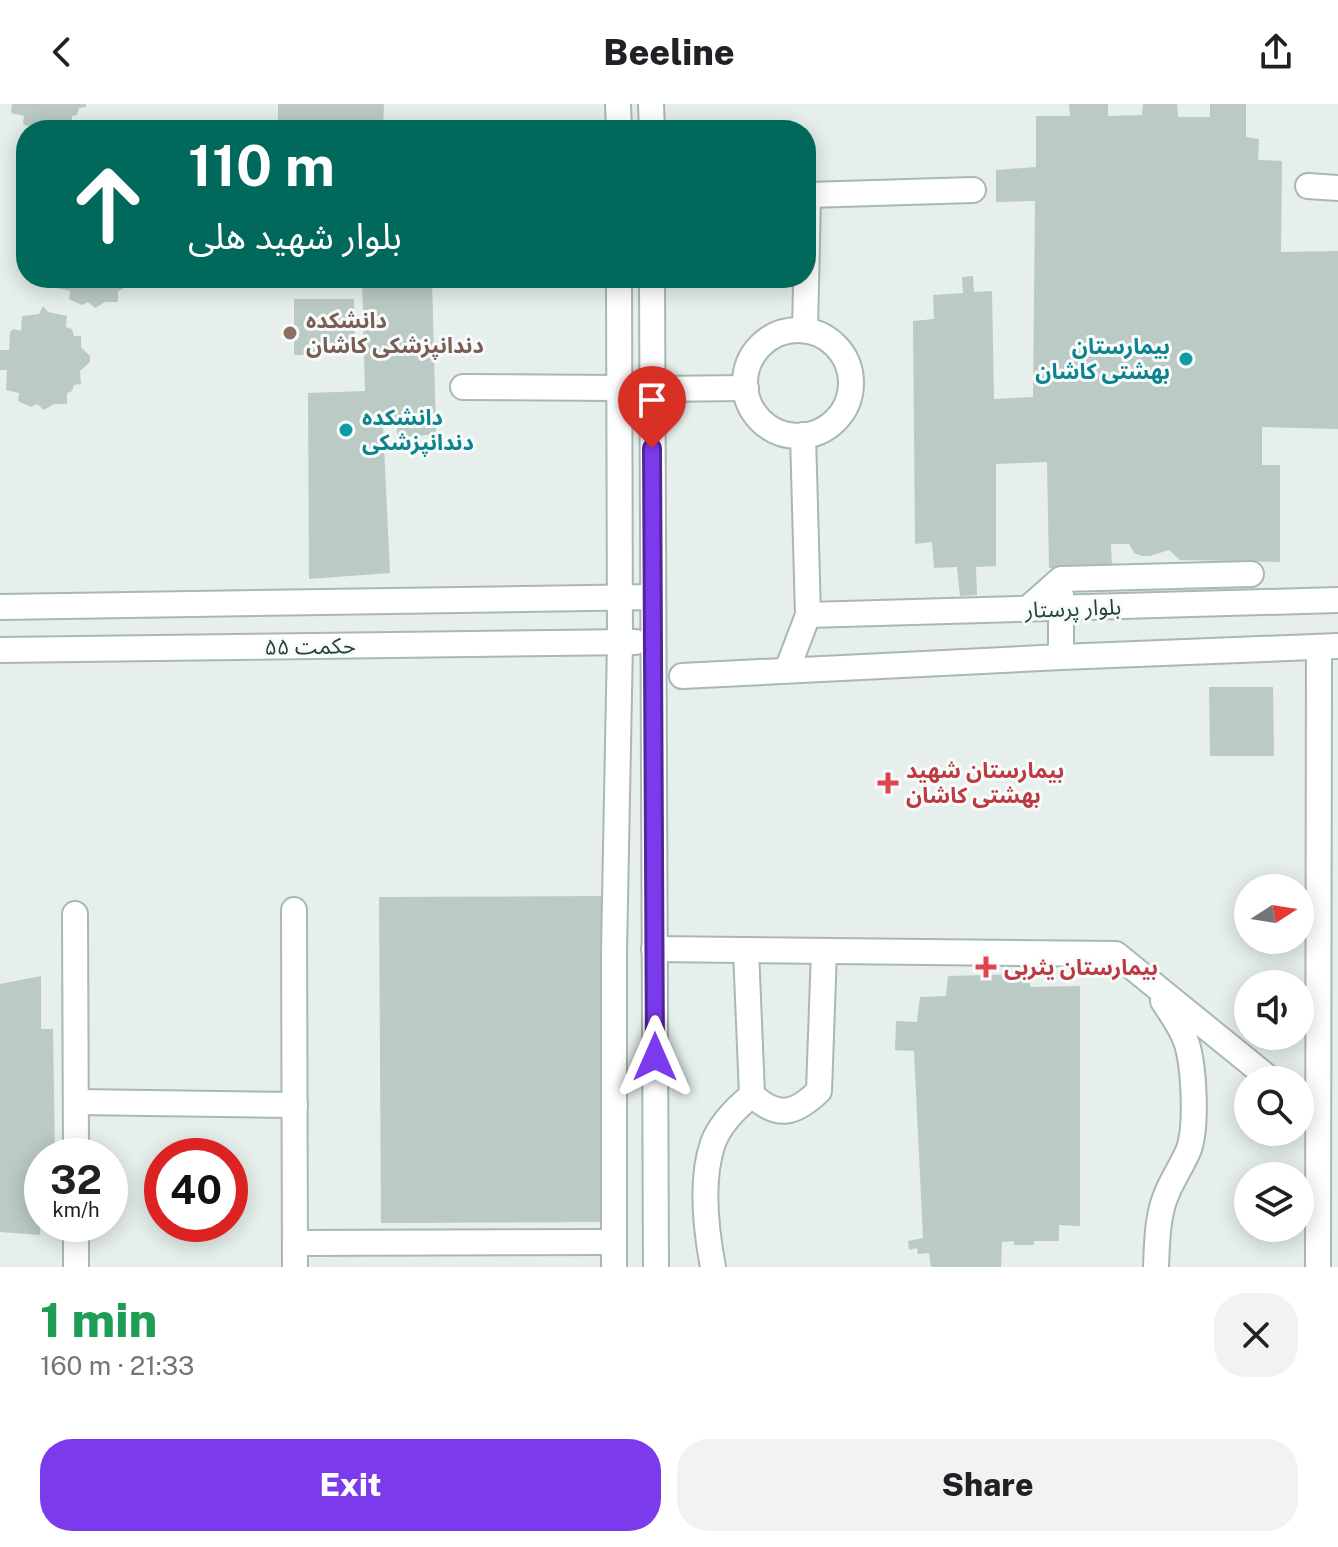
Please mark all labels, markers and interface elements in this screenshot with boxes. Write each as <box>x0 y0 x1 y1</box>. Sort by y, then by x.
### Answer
icon: back <box>40 30 84 74</box>
icon: share <box>1254 30 1298 74</box>
text: Beeline <box>603 31 735 73</box>
text: 110 m <box>188 133 335 199</box>
icon: ahead <box>56 152 160 256</box>
text: بلوار شهید هلی <box>188 215 402 257</box>
place label: دانشکده دندانپزشکی کاشان <box>306 307 484 360</box>
marker: دانشکده دندانپزشکی کاشان <box>281 324 299 342</box>
place label: بیمارستان بهشتی کاشان <box>1035 333 1170 384</box>
marker: بیمارستان بهشتی کاشان <box>1177 350 1195 368</box>
pin <box>618 366 686 448</box>
icon: arrive <box>630 378 674 422</box>
place label: دانشکده دندانپزشکی <box>362 404 474 457</box>
marker: دانشکده دندانپزشکی <box>337 421 355 439</box>
street label: بلوار پرستار <box>1024 593 1122 625</box>
street label: حکمت ۵۵ <box>264 632 356 660</box>
place label: بیمارستان شهید بهشتی کاشان <box>906 757 1064 808</box>
marker: بیمارستان شهید بهشتی کاشان <box>877 772 899 794</box>
north arrow <box>1234 874 1314 954</box>
map controls <box>1234 874 1314 1242</box>
place label: بیمارستان یثربی <box>1004 954 1158 981</box>
marker: بیمارستان یثربی <box>975 956 997 978</box>
button: sound <box>1234 970 1314 1050</box>
position arrow <box>613 1015 697 1099</box>
button: search <box>1234 1066 1314 1146</box>
speed limit sign: 40 <box>144 1138 248 1242</box>
text: 32 <box>50 1156 102 1203</box>
button: layers <box>1234 1162 1314 1242</box>
text: km/h <box>52 1198 100 1222</box>
text: 1 min <box>40 1291 157 1348</box>
button: close <box>1214 1293 1298 1377</box>
text: 160 m · 21:33 <box>40 1350 194 1381</box>
button: Exit <box>40 1439 661 1531</box>
button: Share <box>677 1439 1298 1531</box>

